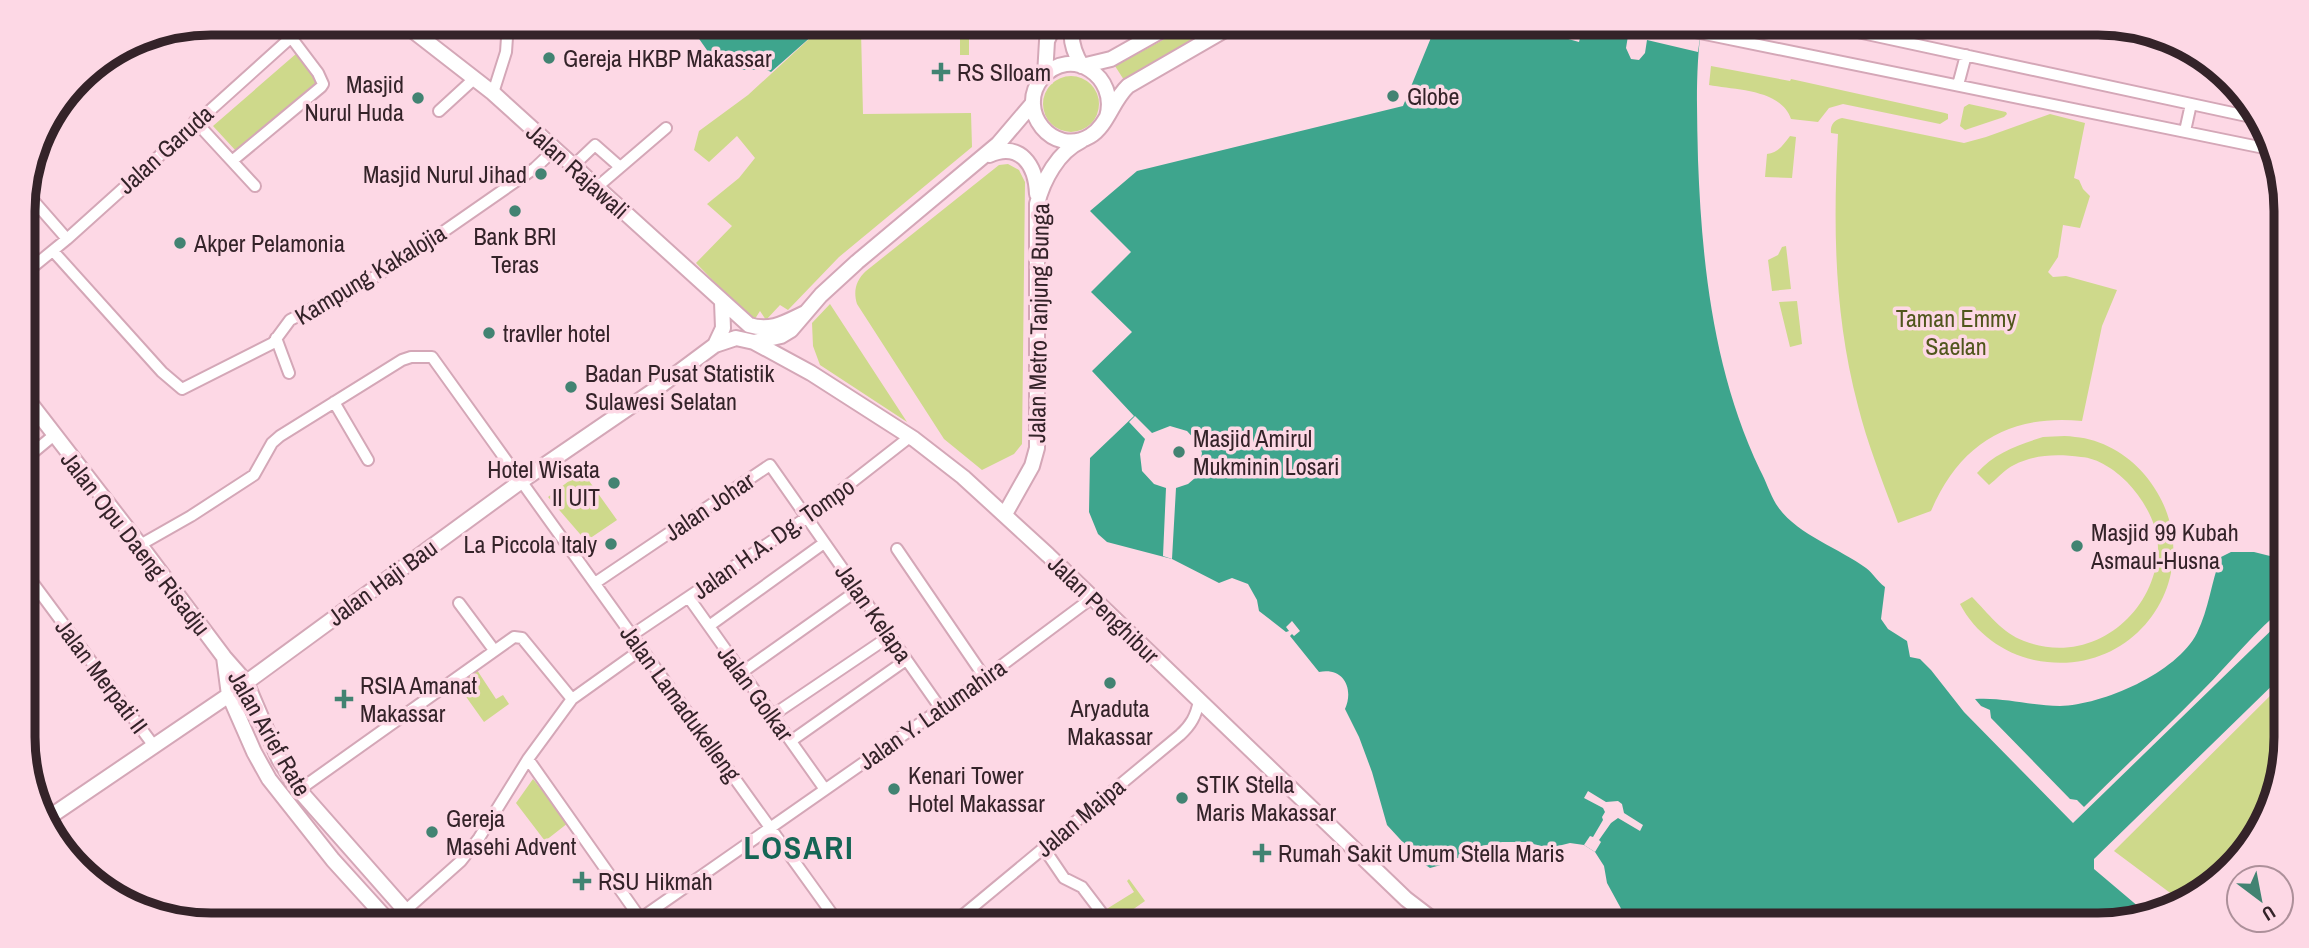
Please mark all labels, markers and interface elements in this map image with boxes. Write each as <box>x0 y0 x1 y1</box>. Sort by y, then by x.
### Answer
place label: Gereja HKBP Makassar <box>563 42 772 74</box>
marker: Gereja HKBP Makassar <box>541 50 557 66</box>
place label: RS SIloam <box>957 56 1051 88</box>
marker: RS SIloam <box>931 62 951 82</box>
place label: Masjid Nurul Huda <box>304 68 404 128</box>
place label: Globe <box>1407 80 1460 112</box>
marker: Globe <box>1385 88 1401 104</box>
marker: Masjid Nurul Huda <box>410 90 426 106</box>
street label: Jalan Garuda <box>110 98 220 200</box>
street label: Jalan Rajawali <box>520 116 636 226</box>
place label: Masjid Nurul Jihad <box>363 158 527 190</box>
marker: Masjid Nurul Jihad <box>533 166 549 182</box>
marker: Bank BRI Teras <box>507 203 523 219</box>
street label: Jalan Metro Tanjung Bunga <box>1020 203 1056 443</box>
street label: Kampung Kakalojia <box>289 216 451 332</box>
place label: Bank BRI Teras <box>473 220 557 280</box>
place label: Akper Pelamonia <box>193 227 345 259</box>
marker: Akper Pelamonia <box>172 235 188 251</box>
park label: Taman Emmy Saelan <box>1896 302 2016 362</box>
place label: travller hotel <box>503 317 610 349</box>
marker: travller hotel <box>481 325 497 341</box>
place label: Badan Pusat Statistik Sulawesi Selatan <box>585 357 774 417</box>
marker: Badan Pusat Statistik Sulawesi Selatan <box>563 379 579 395</box>
place label: Masjid Amirul Mukminin Losari <box>1193 422 1340 482</box>
street label: Jalan Opu Daeng Risadju <box>54 444 218 642</box>
marker: Masjid Amirul Mukminin Losari <box>1171 444 1187 460</box>
place label: Hotel Wisata II UIT <box>487 453 600 513</box>
street label: Jalan Johar <box>658 464 760 548</box>
street label: Jalan H.A. Dg. Tompo <box>686 470 860 606</box>
marker: Hotel Wisata II UIT <box>606 475 622 491</box>
place label: Masjid 99 Kubah Asmaul-Husna <box>2090 516 2239 576</box>
place label: La Piccola Italy <box>464 528 597 560</box>
street label: Jalan Haji Bau <box>321 531 443 633</box>
marker: La Piccola Italy <box>603 536 619 552</box>
marker: Masjid 99 Kubah Asmaul-Husna <box>2069 538 2085 554</box>
street label: Jalan Penghibur <box>1041 548 1167 671</box>
street label: Jalan Kelapa <box>828 557 920 669</box>
street label: Jalan Merpati II <box>48 612 156 740</box>
street label: Jalan Lamadukelleng <box>613 618 749 788</box>
street label: Jalan Golkar <box>711 639 802 747</box>
street label: Jalan Y. Latumahira <box>852 651 1012 777</box>
street label: Jalan Arief Rate <box>221 664 319 802</box>
place label: RSIA Amanat Makassar <box>360 669 478 729</box>
marker: Aryaduta Makassar <box>1102 675 1118 691</box>
marker: RSIA Amanat Makassar <box>334 689 354 709</box>
place label: Aryaduta Makassar <box>1067 692 1153 752</box>
place label: Kenari Tower Hotel Makassar <box>908 759 1045 819</box>
place label: STIK Stella Maris Makassar <box>1196 768 1336 828</box>
street label: Jalan Maipa <box>1029 770 1131 864</box>
marker: Kenari Tower Hotel Makassar <box>886 781 902 797</box>
marker: STIK Stella Maris Makassar <box>1174 790 1190 806</box>
place label: Gereja Masehi Advent <box>446 802 577 862</box>
marker: Gereja Masehi Advent <box>424 824 440 840</box>
district label: LOSARI <box>743 826 855 869</box>
place label: Rumah Sakit Umum Stella Maris <box>1278 837 1565 869</box>
marker: Rumah Sakit Umum Stella Maris <box>1252 843 1272 863</box>
north arrow <box>2225 864 2295 934</box>
place label: RSU Hikmah <box>598 865 713 897</box>
marker: RSU Hikmah <box>572 871 592 891</box>
text: U <box>2257 899 2281 927</box>

